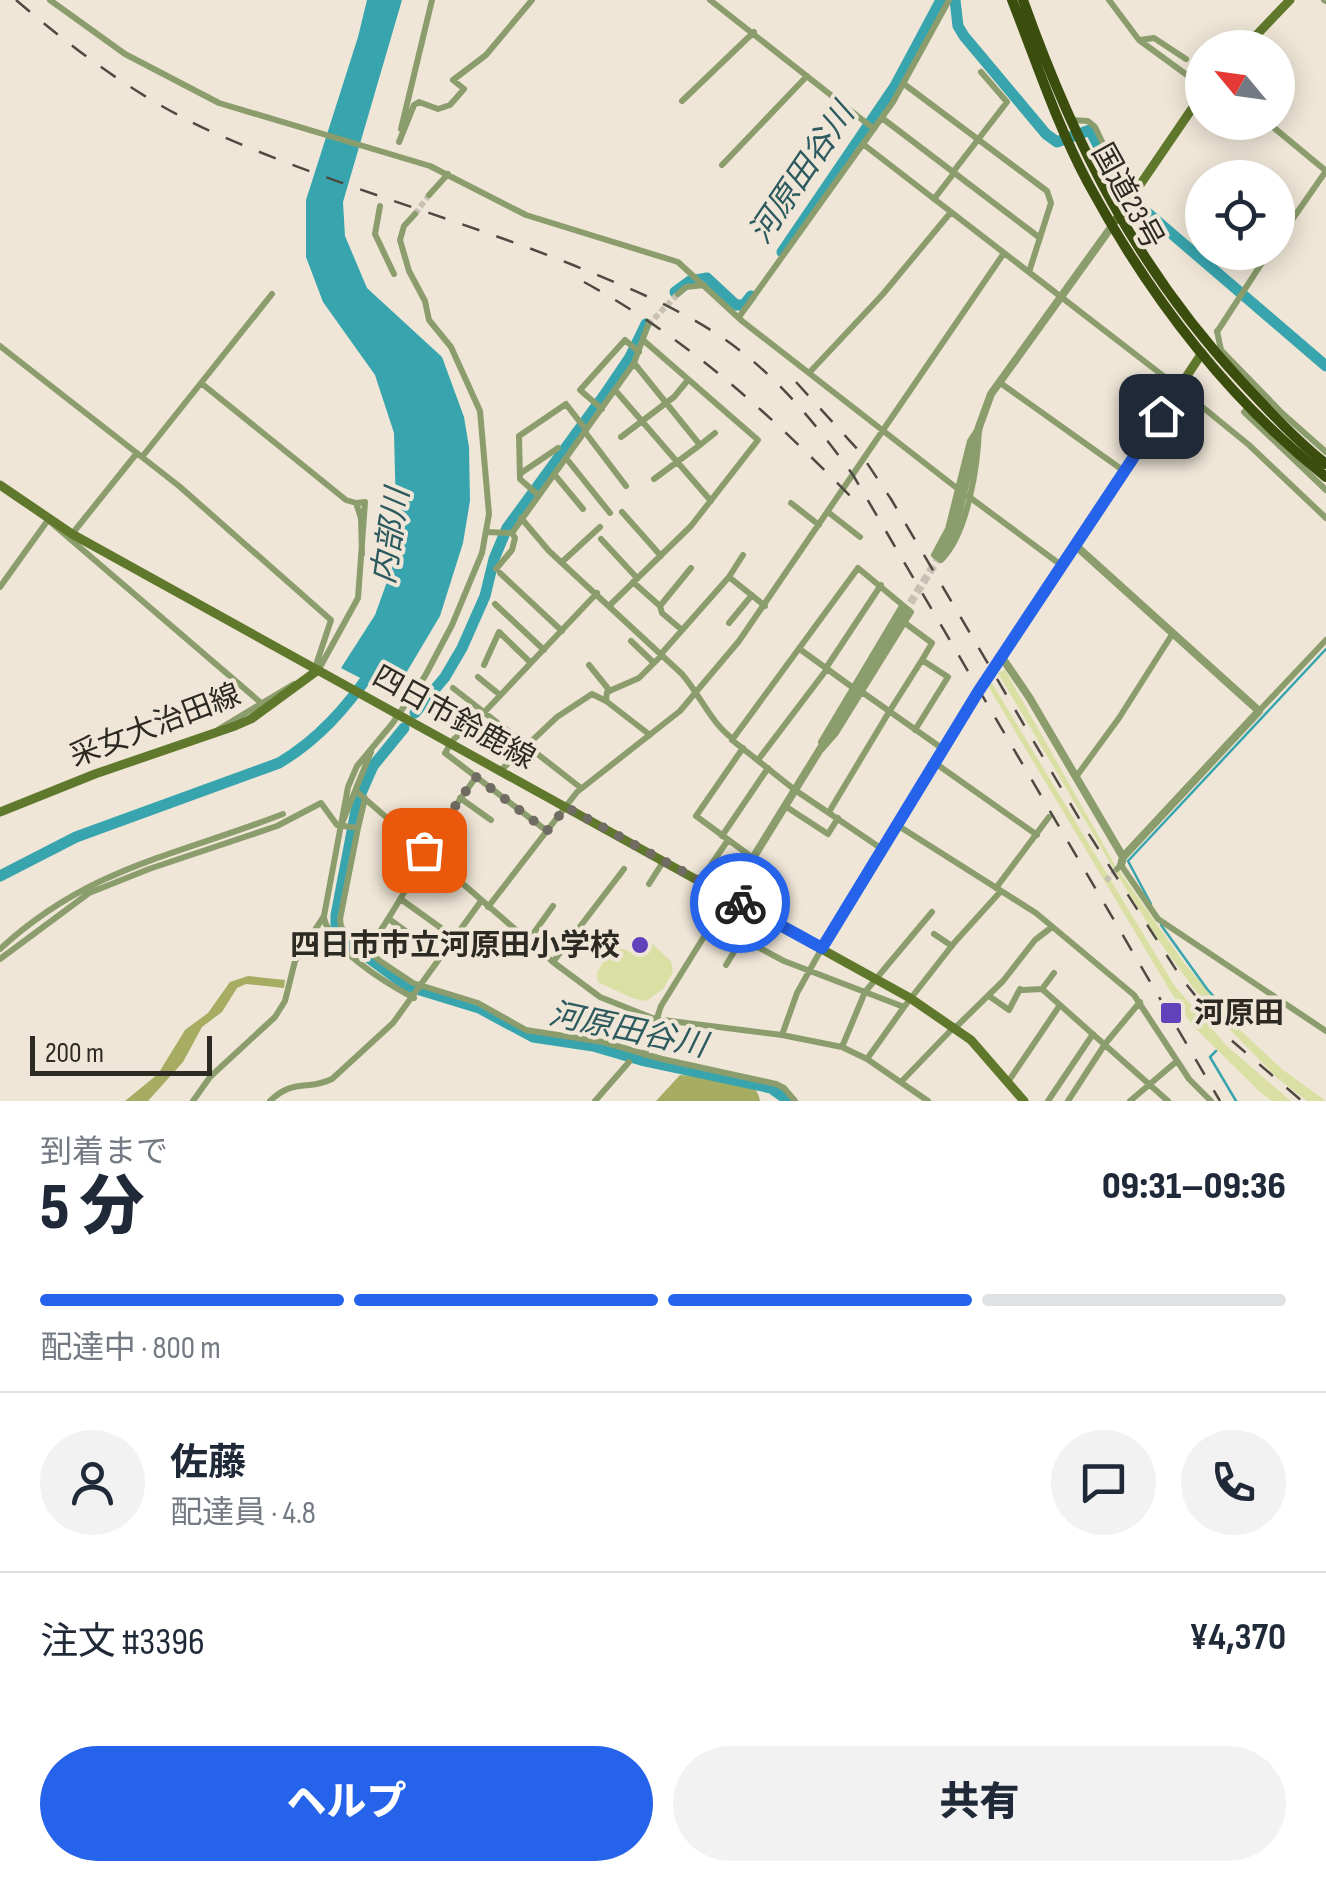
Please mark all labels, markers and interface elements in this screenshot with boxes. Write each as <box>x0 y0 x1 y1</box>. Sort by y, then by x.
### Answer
north arrow <box>1185 30 1295 140</box>
map controls <box>1185 30 1295 270</box>
water label: 河原田谷川 <box>741 94 865 251</box>
street label: 国道23号 <box>1084 137 1171 256</box>
button: locate <box>1185 160 1295 270</box>
pin <box>1119 374 1204 459</box>
icon: home <box>1134 389 1189 444</box>
water label: 内部川 <box>365 483 419 587</box>
street label: 四日市鈴鹿線 <box>366 658 541 777</box>
street label: 采女大治田線 <box>65 677 246 775</box>
pin <box>382 808 467 893</box>
icon: bag <box>397 823 452 878</box>
courier <box>690 853 790 953</box>
icon: bike <box>713 876 768 931</box>
place label: 四日市市立河原田小学校 <box>290 928 620 964</box>
marker: 四日市市立河原田小学校 <box>629 934 651 956</box>
water label: 河原田谷川 <box>545 995 713 1067</box>
place label: 河原田 <box>1194 996 1284 1032</box>
marker: 河原田 <box>1158 1000 1184 1026</box>
scale bar <box>30 1031 212 1076</box>
text: 200 m <box>45 1037 104 1070</box>
text: 到着まで <box>40 1133 168 1172</box>
text: 09:31–09:36 <box>1102 1164 1286 1209</box>
text: 5 分 <box>40 1170 145 1248</box>
text: 配達中 · 800 m <box>40 1329 221 1368</box>
button: person <box>40 1430 145 1535</box>
button: chat <box>1051 1430 1156 1535</box>
button: phone <box>1181 1430 1286 1535</box>
text: 佐藤 <box>170 1441 246 1486</box>
text: 配達員 · 4.8 <box>170 1494 316 1533</box>
text: ¥4,370 <box>1189 1615 1286 1660</box>
text: 注文 #3396 <box>40 1620 205 1665</box>
button: ヘルプ <box>40 1746 653 1861</box>
button: 共有 <box>673 1746 1286 1861</box>

